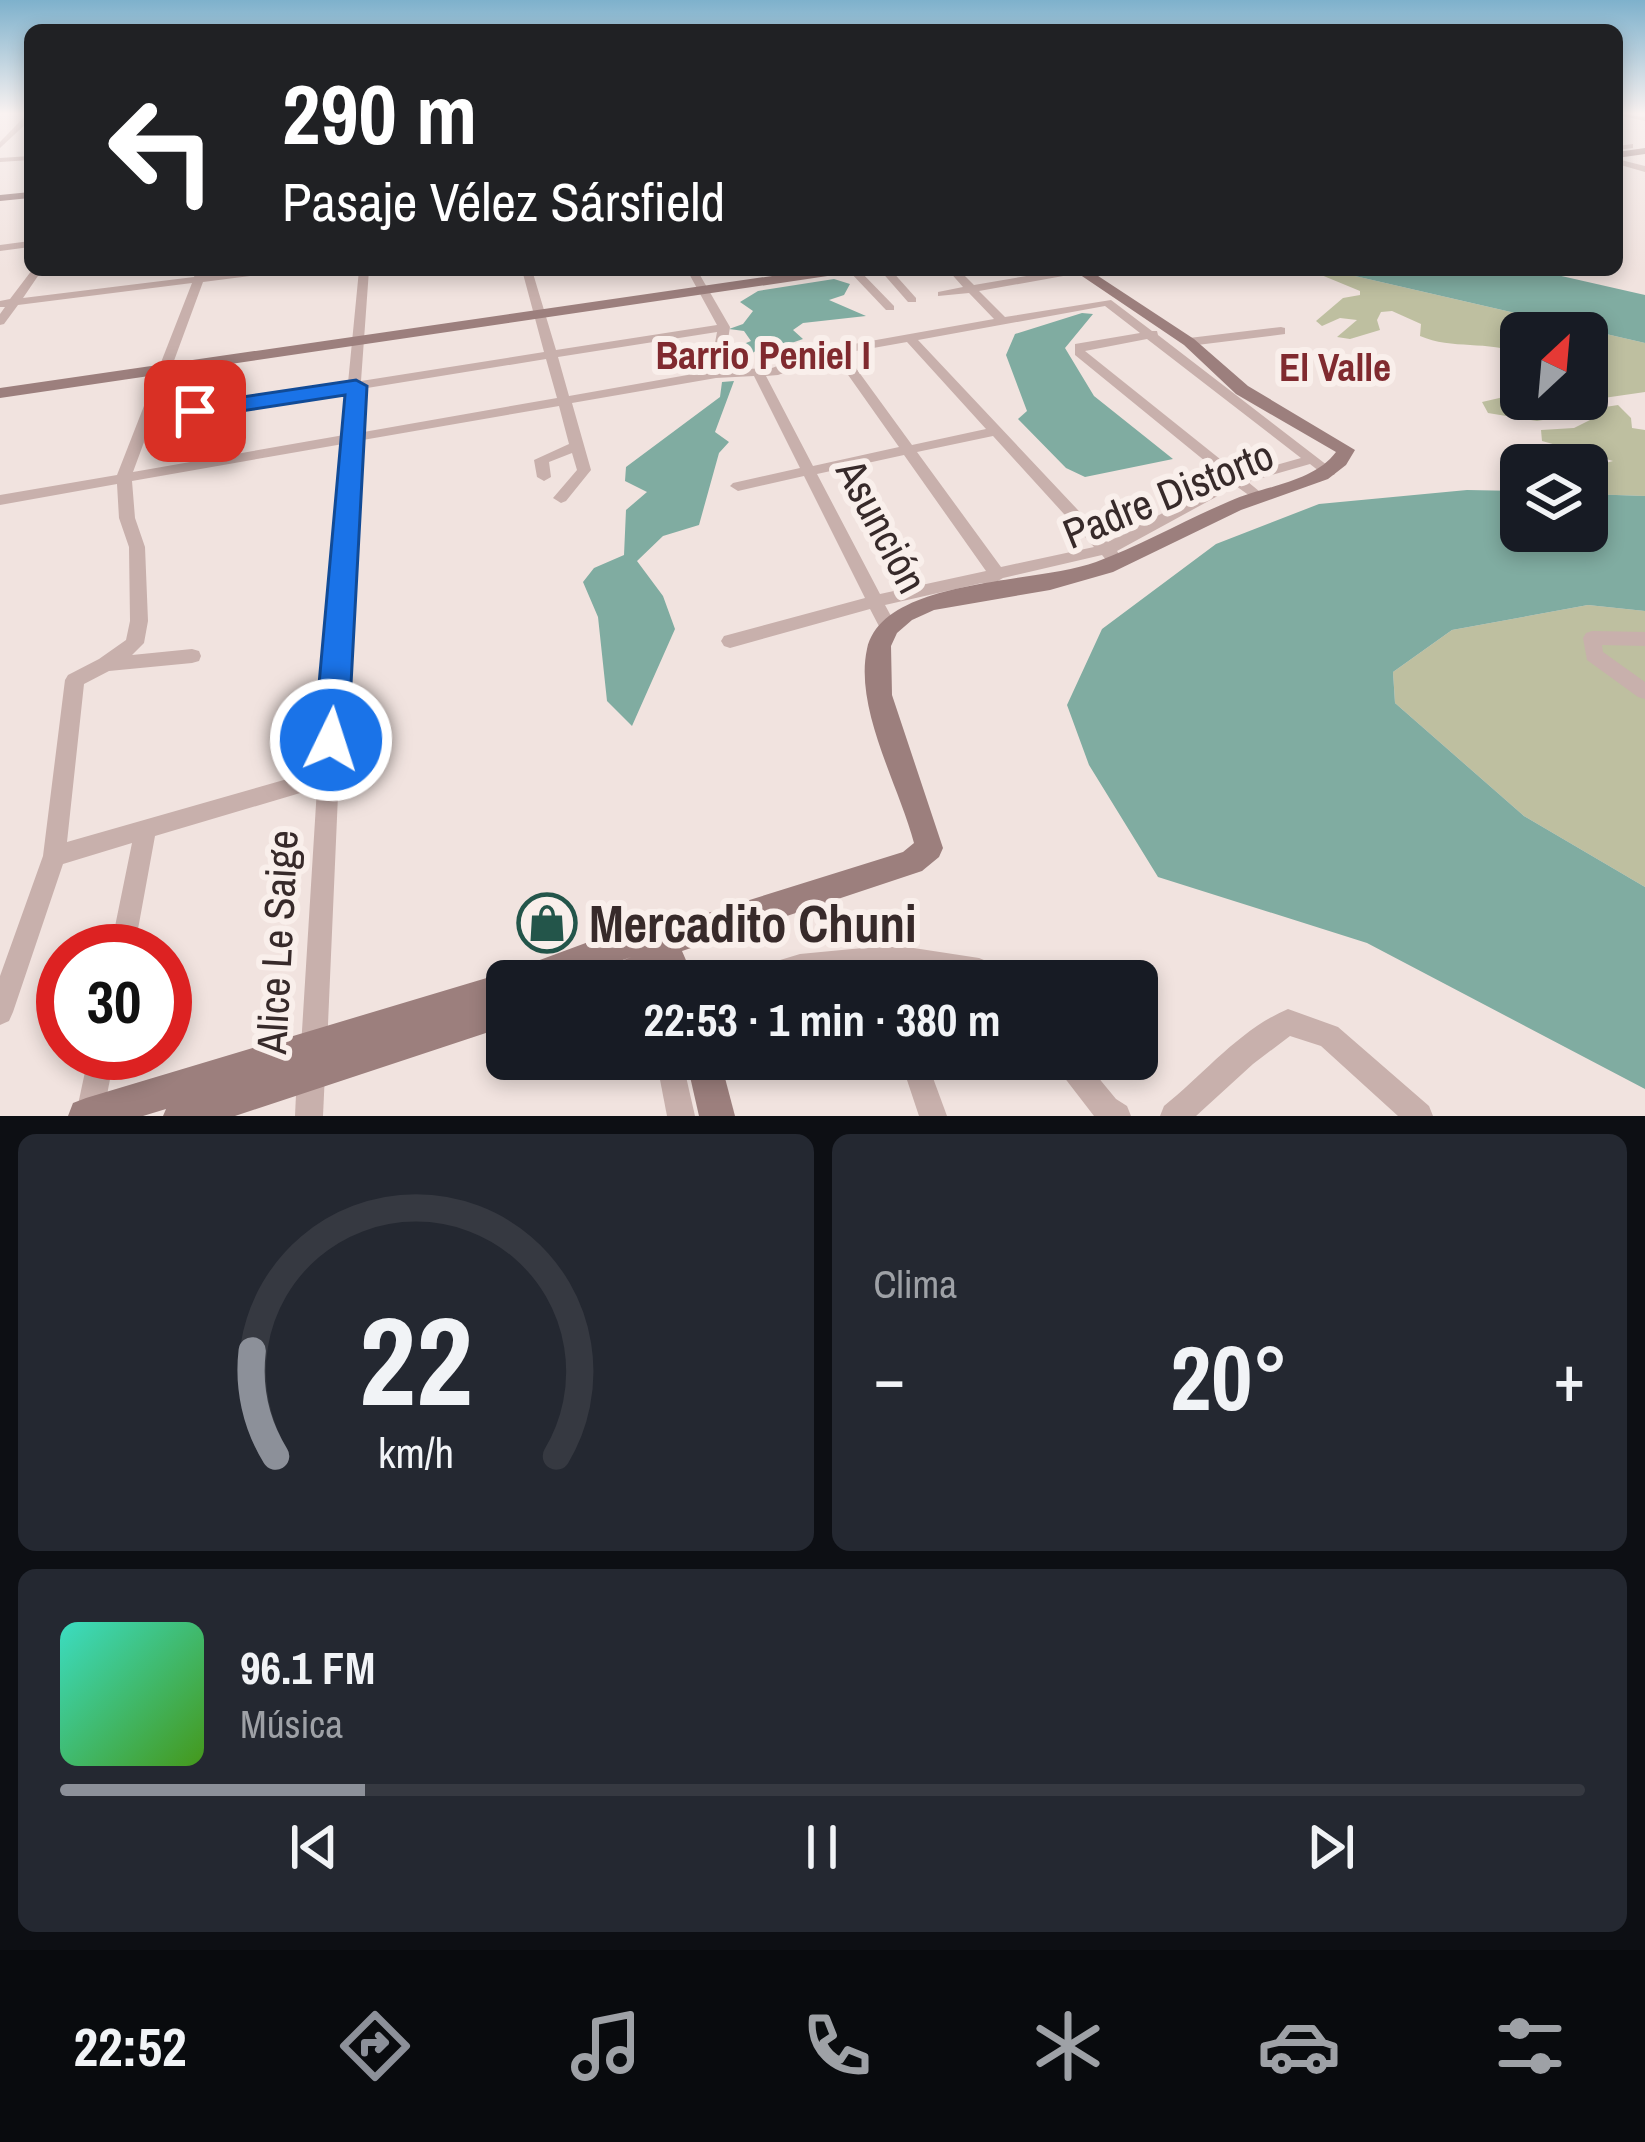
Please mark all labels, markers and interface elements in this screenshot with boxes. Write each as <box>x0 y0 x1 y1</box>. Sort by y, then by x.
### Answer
text: 290 m <box>282 57 477 170</box>
icon: left <box>84 72 240 228</box>
text: Pasaje Vélez Sársfield <box>282 165 725 238</box>
north arrow <box>1500 312 1608 420</box>
map controls <box>1500 312 1608 552</box>
district label: Barrio Peniel I <box>655 329 871 381</box>
district label: El Valle <box>1279 341 1391 393</box>
pin <box>144 360 246 462</box>
icon: arrive <box>162 378 228 444</box>
street label: Padre Distorto <box>1055 426 1281 562</box>
button: layers <box>1500 444 1608 552</box>
street label: Asunción <box>823 449 940 603</box>
position arrow <box>268 677 394 803</box>
street label: Alice Le Saige <box>243 829 311 1056</box>
place label: Mercadito Chuni <box>589 889 917 958</box>
shop icon: Mercadito Chuni <box>516 892 578 954</box>
speed limit sign: 30 <box>36 924 192 1080</box>
text: 22:53 · 1 min · 380 m <box>644 989 1000 1050</box>
text: Clima <box>874 1258 957 1310</box>
text: 22 <box>359 1276 473 1444</box>
text: 20° <box>1170 1317 1288 1438</box>
text: − <box>874 1333 905 1422</box>
text: + <box>1553 1333 1585 1422</box>
text: km/h <box>378 1423 454 1480</box>
text: 96.1 FM <box>240 1637 375 1698</box>
text: Música <box>240 1698 343 1750</box>
icon: previous <box>281 1814 347 1880</box>
icon: pause <box>789 1814 855 1880</box>
icon: next <box>1298 1814 1364 1880</box>
icon: directions <box>333 2004 417 2088</box>
icon: music <box>564 2004 648 2088</box>
icon: phone <box>795 2004 879 2088</box>
icon: climate <box>1026 2004 1110 2088</box>
icon: car <box>1257 2004 1341 2088</box>
icon: filters <box>1488 2004 1572 2088</box>
text: 22:52 <box>73 2010 187 2083</box>

